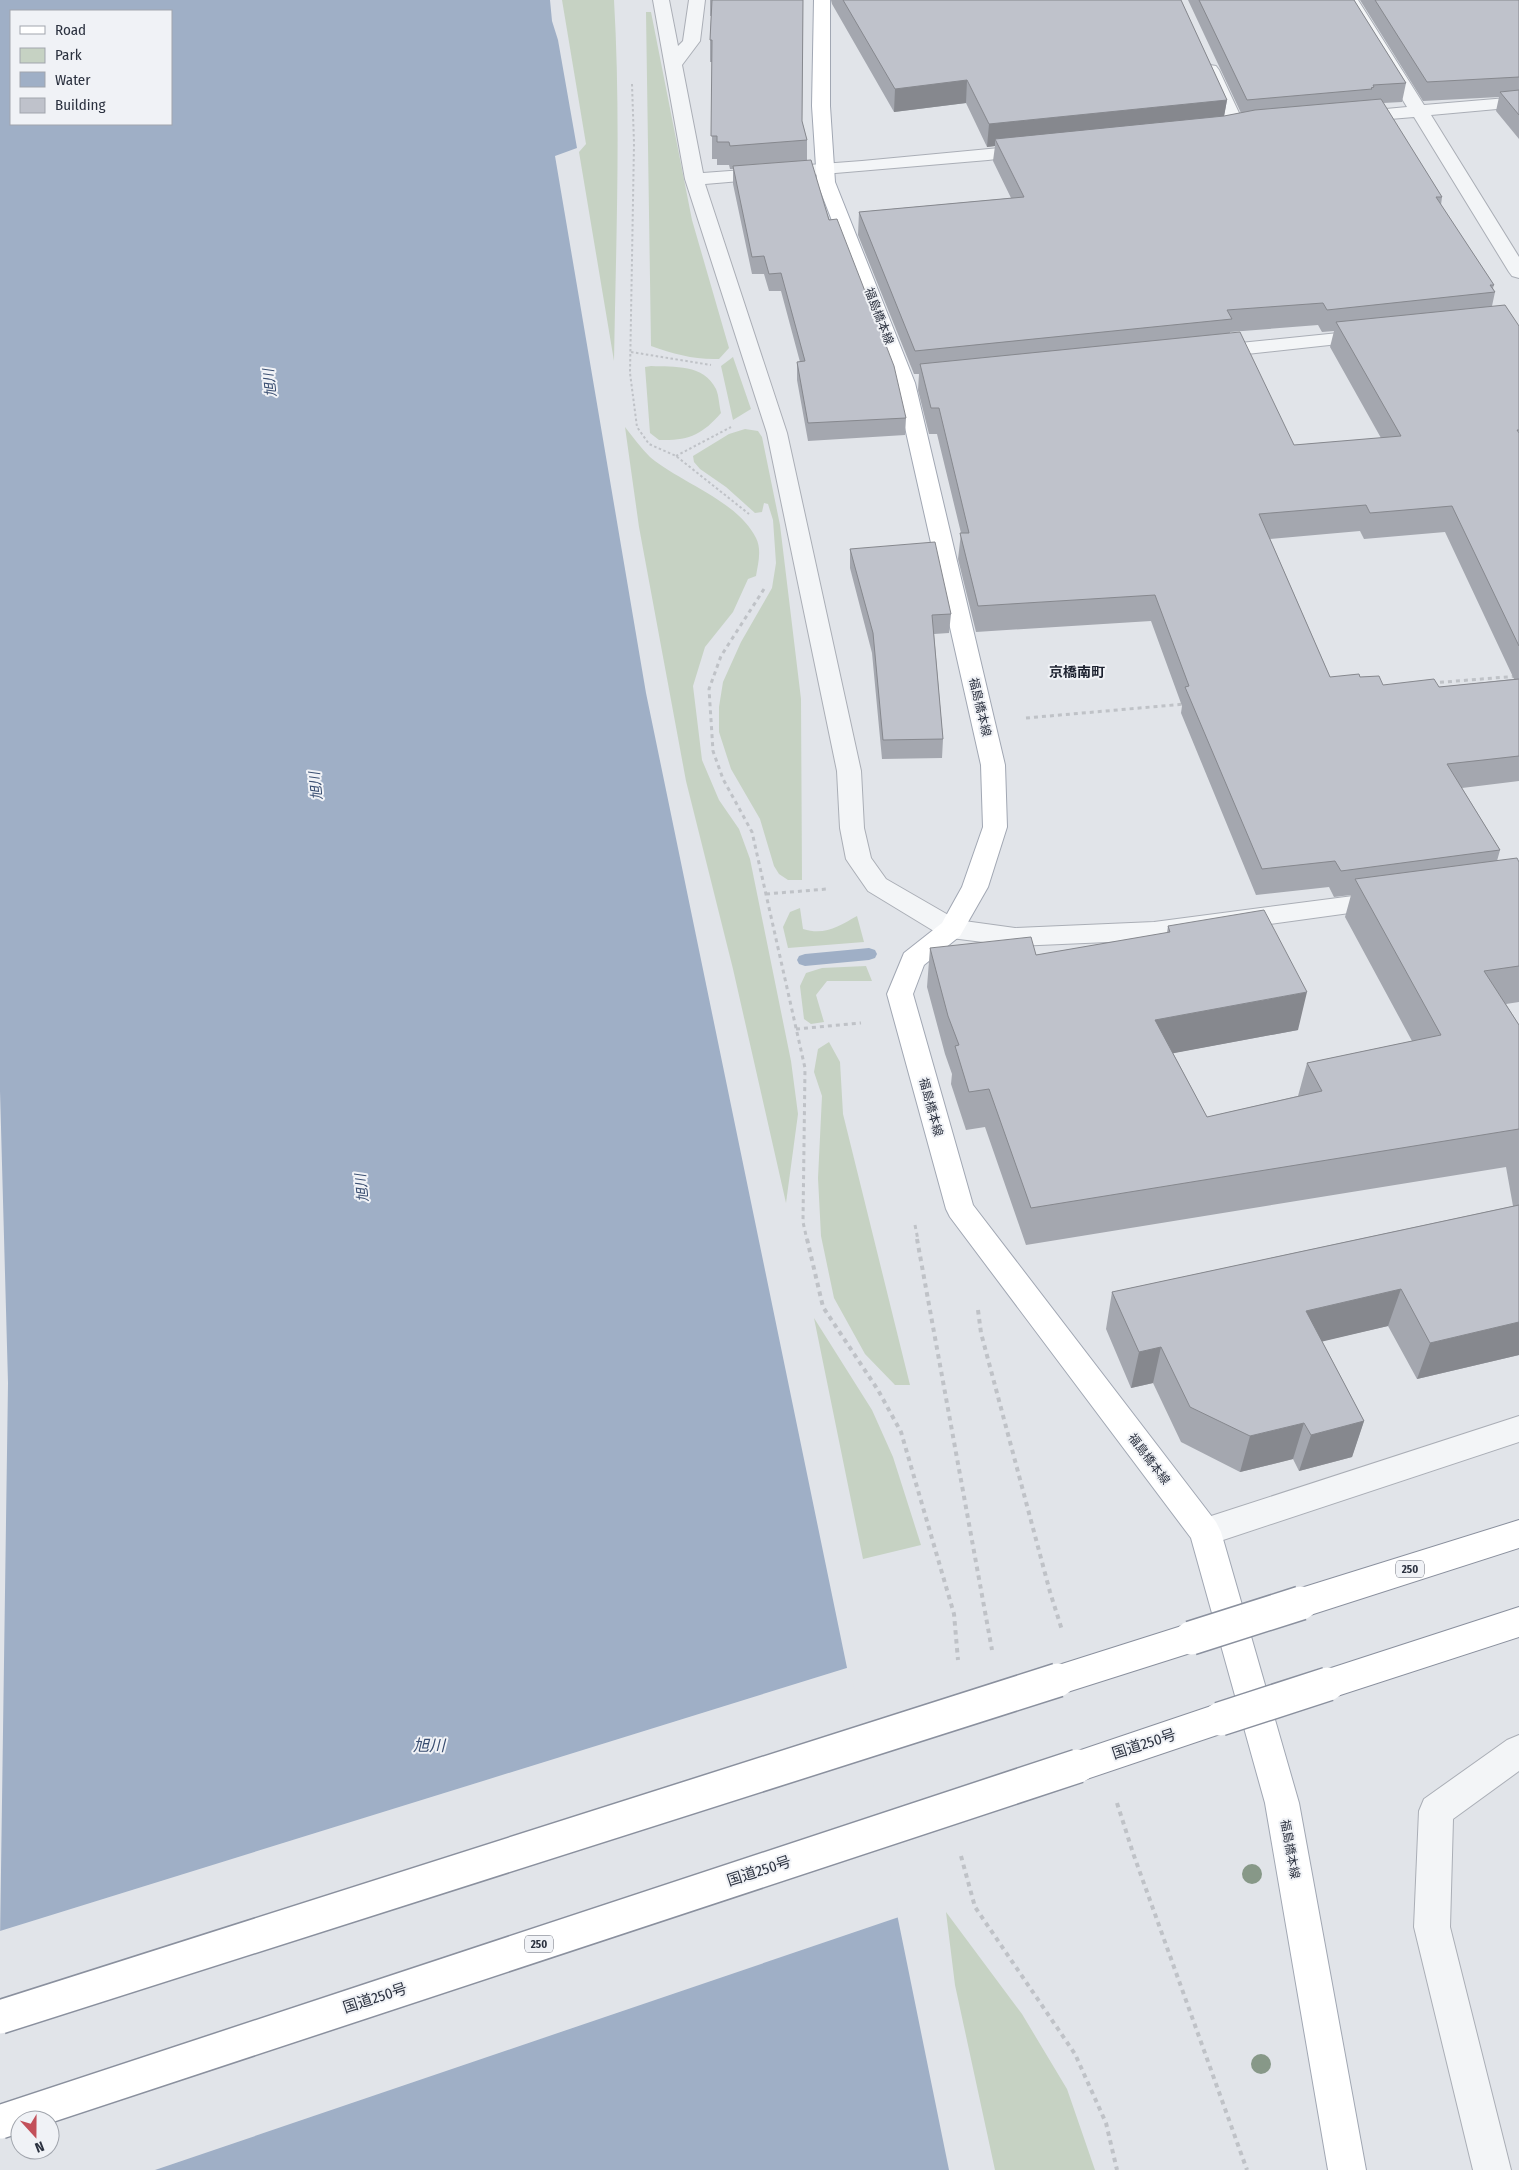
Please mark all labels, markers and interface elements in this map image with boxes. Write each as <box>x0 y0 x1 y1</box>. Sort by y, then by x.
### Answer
legend <box>10 10 172 125</box>
text: Road <box>55 21 86 39</box>
text: Park <box>55 46 82 64</box>
text: Water <box>55 71 91 89</box>
text: Building <box>55 96 106 114</box>
street label: 福島橋本線 <box>862 285 896 347</box>
water label: 旭川 <box>260 366 280 398</box>
district label: 京橋南町 <box>1049 664 1105 681</box>
street label: 福島橋本線 <box>966 676 994 738</box>
water label: 旭川 <box>306 769 326 801</box>
street label: 福島橋本線 <box>916 1076 946 1138</box>
water label: 旭川 <box>352 1171 372 1203</box>
street label: 福島橋本線 <box>1125 1431 1173 1487</box>
road number: 250 <box>1396 1560 1424 1578</box>
street label: 国道250号 <box>1110 1725 1178 1763</box>
water label: 旭川 <box>413 1736 447 1755</box>
street label: 福島橋本線 <box>1278 1818 1302 1880</box>
street label: 国道250号 <box>725 1852 793 1890</box>
road number: 250 <box>525 1936 553 1952</box>
street label: 国道250号 <box>341 1979 409 2017</box>
north arrow <box>10 2110 60 2160</box>
text: N <box>33 2137 46 2156</box>

